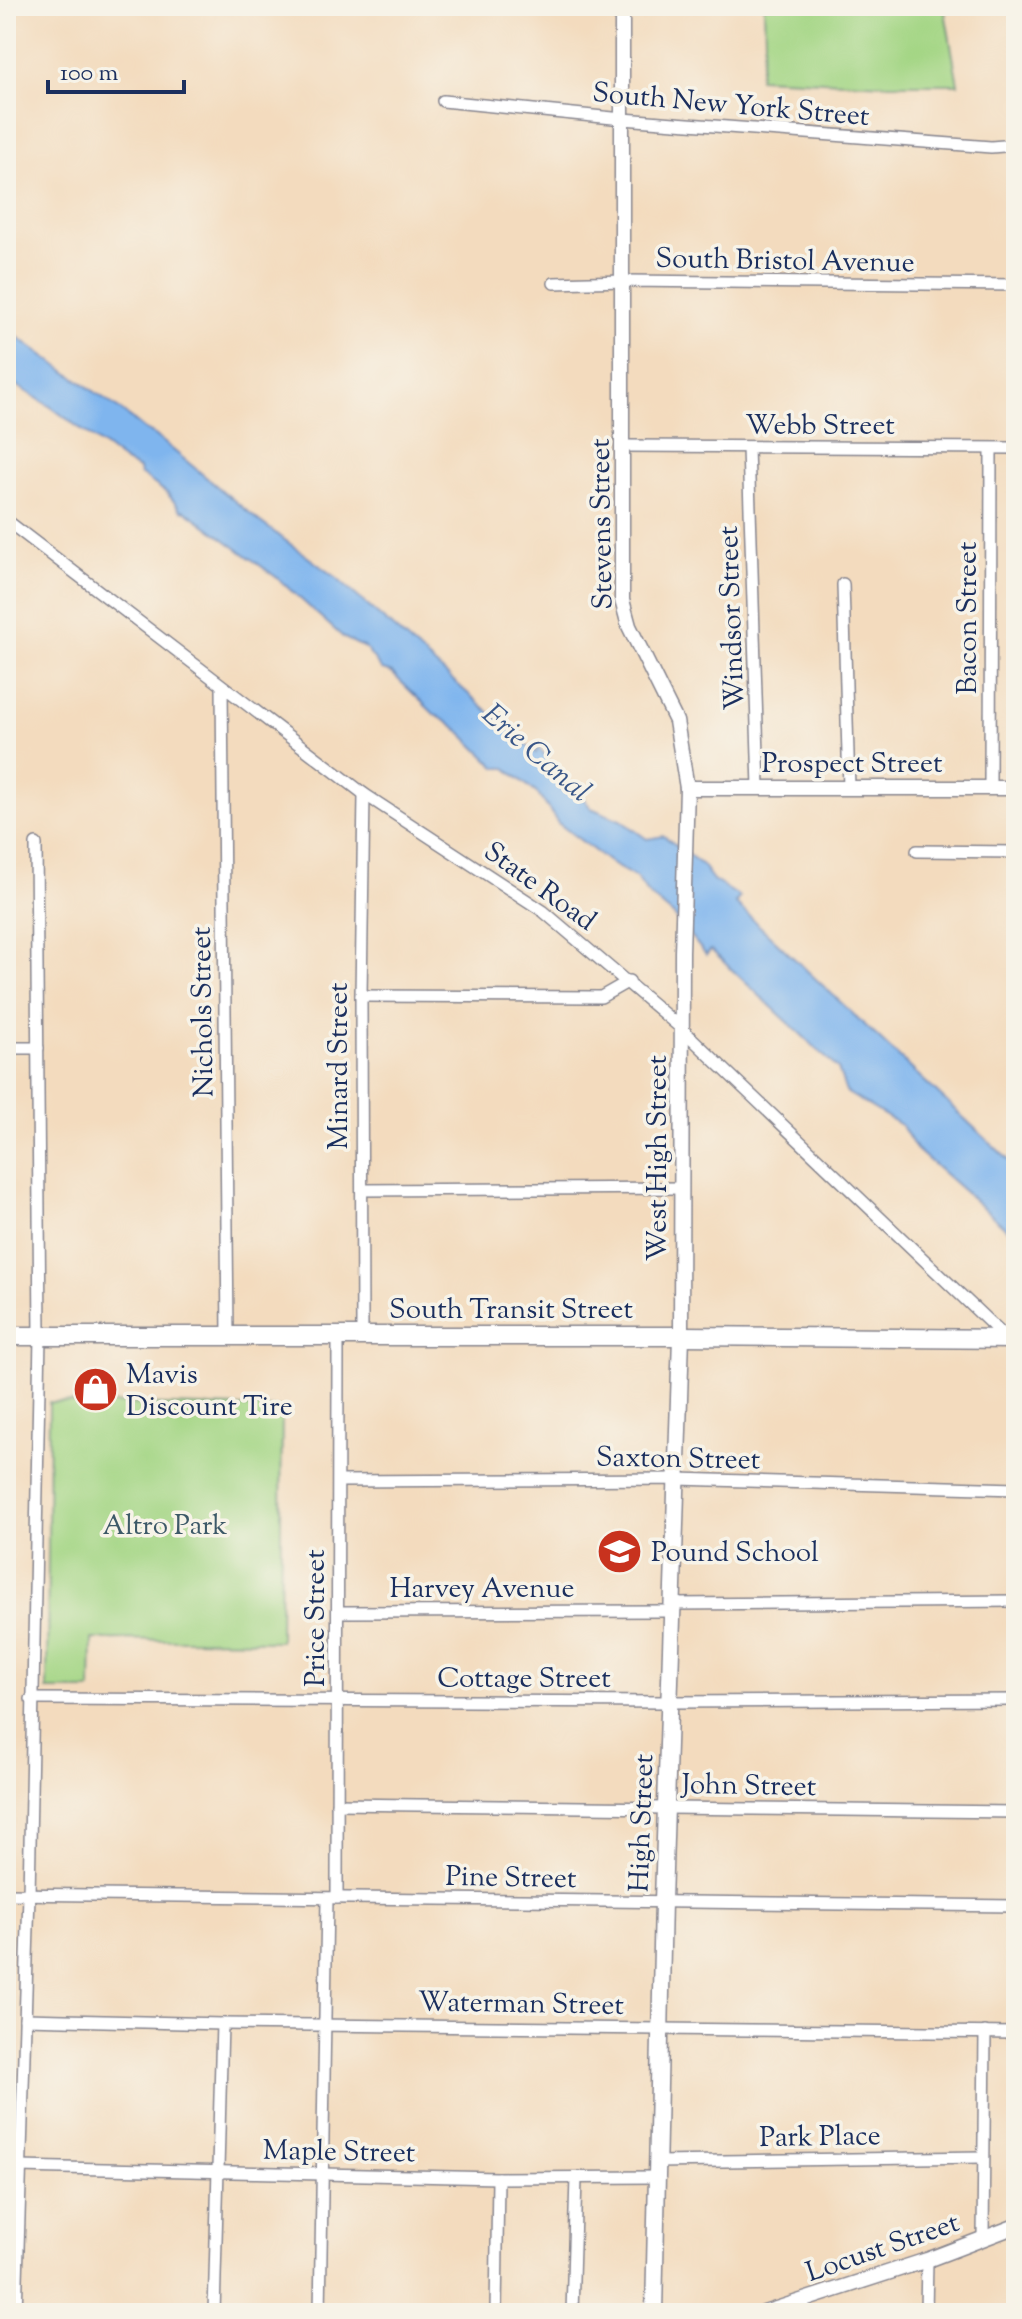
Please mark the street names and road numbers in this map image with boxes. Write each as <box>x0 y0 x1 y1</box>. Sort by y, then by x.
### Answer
street label: South New York Street <box>591 74 871 138</box>
street label: South Bristol Avenue <box>655 240 915 284</box>
street label: Webb Street <box>745 407 895 447</box>
street label: Stevens Street <box>581 437 624 610</box>
street label: Windsor Street <box>710 525 756 711</box>
street label: Bacon Street <box>949 541 989 694</box>
street label: Prospect Street <box>761 745 943 785</box>
street label: State Road <box>475 833 604 942</box>
street label: Nichols Street <box>183 926 225 1098</box>
street label: Minard Street <box>320 982 360 1150</box>
street label: West High Street <box>639 1054 679 1261</box>
street label: South Transit Street <box>389 1291 633 1331</box>
street label: Saxton Street <box>595 1439 761 1481</box>
street label: Price Street <box>297 1549 337 1687</box>
street label: Harvey Avenue <box>389 1570 575 1610</box>
street label: Cottage Street <box>437 1660 611 1700</box>
street label: High Street <box>621 1753 665 1893</box>
street label: John Street <box>679 1766 817 1808</box>
street label: Pine Street <box>445 1858 577 1900</box>
street label: Waterman Street <box>418 1983 625 2027</box>
street label: Park Place <box>759 2117 881 2159</box>
street label: Maple Street <box>262 2132 416 2174</box>
street label: Locust Street <box>801 2204 965 2294</box>

